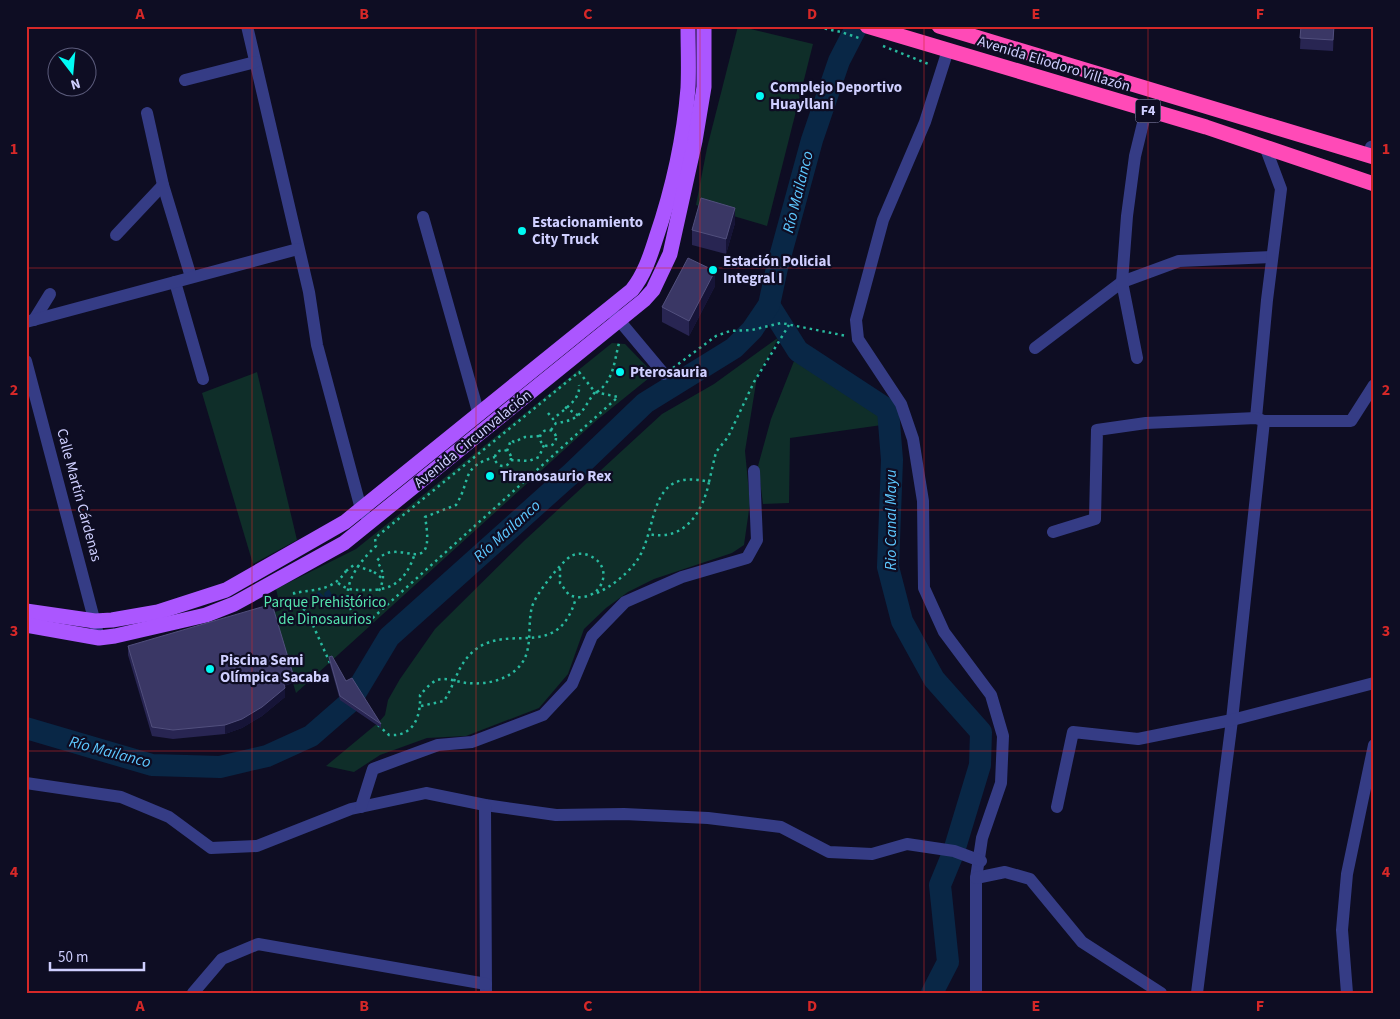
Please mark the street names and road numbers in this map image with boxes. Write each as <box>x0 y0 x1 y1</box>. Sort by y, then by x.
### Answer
street label: Avenida Eliodoro Villazón <box>975 31 1133 97</box>
road number: F4 <box>1136 100 1160 122</box>
street label: Avenida Circunvalación <box>410 385 536 493</box>
street label: Calle Martín Cárdenas <box>51 426 107 564</box>

